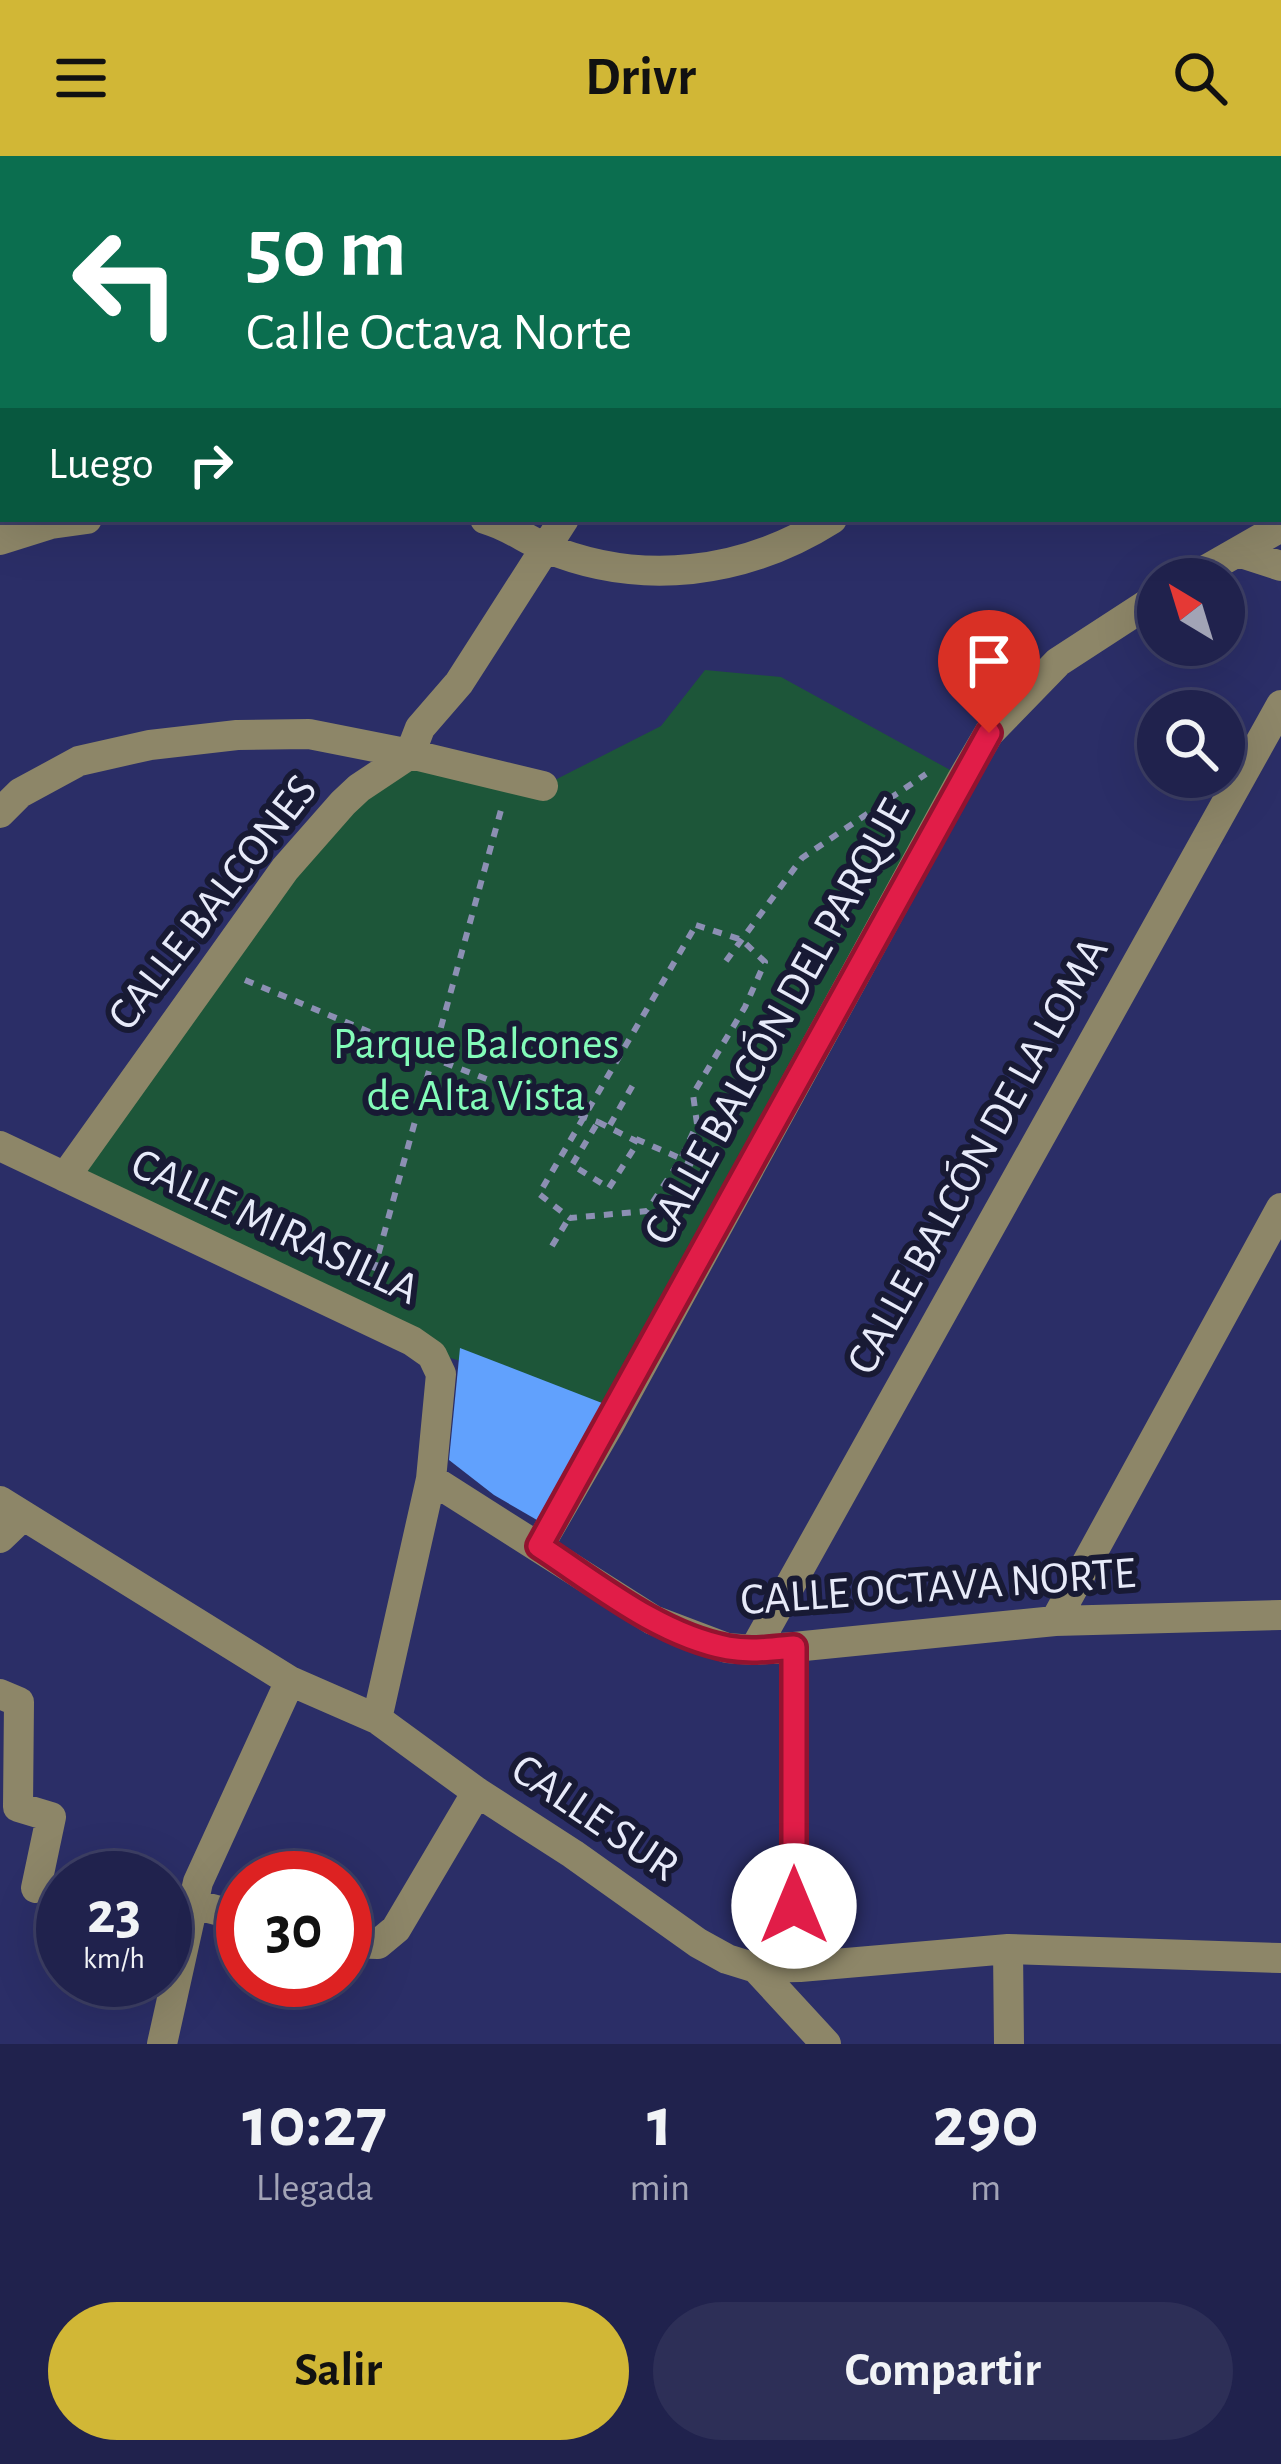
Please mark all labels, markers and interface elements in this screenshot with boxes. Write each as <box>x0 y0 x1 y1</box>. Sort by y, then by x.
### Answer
icon: menu <box>48 45 114 111</box>
icon: search <box>1167 45 1233 111</box>
text: Drivr <box>585 51 696 105</box>
icon: left <box>48 204 204 360</box>
text: 50 m <box>246 208 407 292</box>
text: Calle Octava Norte <box>246 306 632 360</box>
icon: right <box>178 432 244 498</box>
text: Luego <box>48 442 154 487</box>
north arrow <box>1137 558 1245 666</box>
map controls <box>1137 558 1245 798</box>
pin <box>938 610 1040 733</box>
icon: arrive <box>956 628 1022 694</box>
button: search <box>1137 690 1245 798</box>
street label: CALLE BALCONES <box>100 767 326 1039</box>
street label: CALLE BALCÓN DEL PARQUE <box>633 791 918 1252</box>
street label: CALLE BALCÓN DE LA LOMA <box>837 929 1117 1382</box>
park label: Parque Balcones de Alta Vista <box>333 1022 619 1119</box>
street label: CALLE MIRASILLA <box>124 1141 426 1313</box>
street label: CALLE OCTAVA NORTE <box>739 1551 1137 1623</box>
street label: CALLE SUR <box>504 1746 686 1890</box>
position arrow <box>731 1843 857 1969</box>
speed limit sign: 30 <box>216 1851 372 2007</box>
text: 23 <box>87 1884 141 1944</box>
text: km/h <box>83 1944 145 1974</box>
text: 10:27 <box>242 2087 387 2159</box>
text: 1 <box>647 2087 673 2159</box>
text: 290 <box>933 2087 1039 2159</box>
text: Llegada <box>256 2169 374 2208</box>
text: min <box>629 2169 690 2208</box>
text: m <box>970 2169 1001 2208</box>
button: Salir <box>48 2302 629 2440</box>
button: Compartir <box>653 2302 1233 2440</box>

